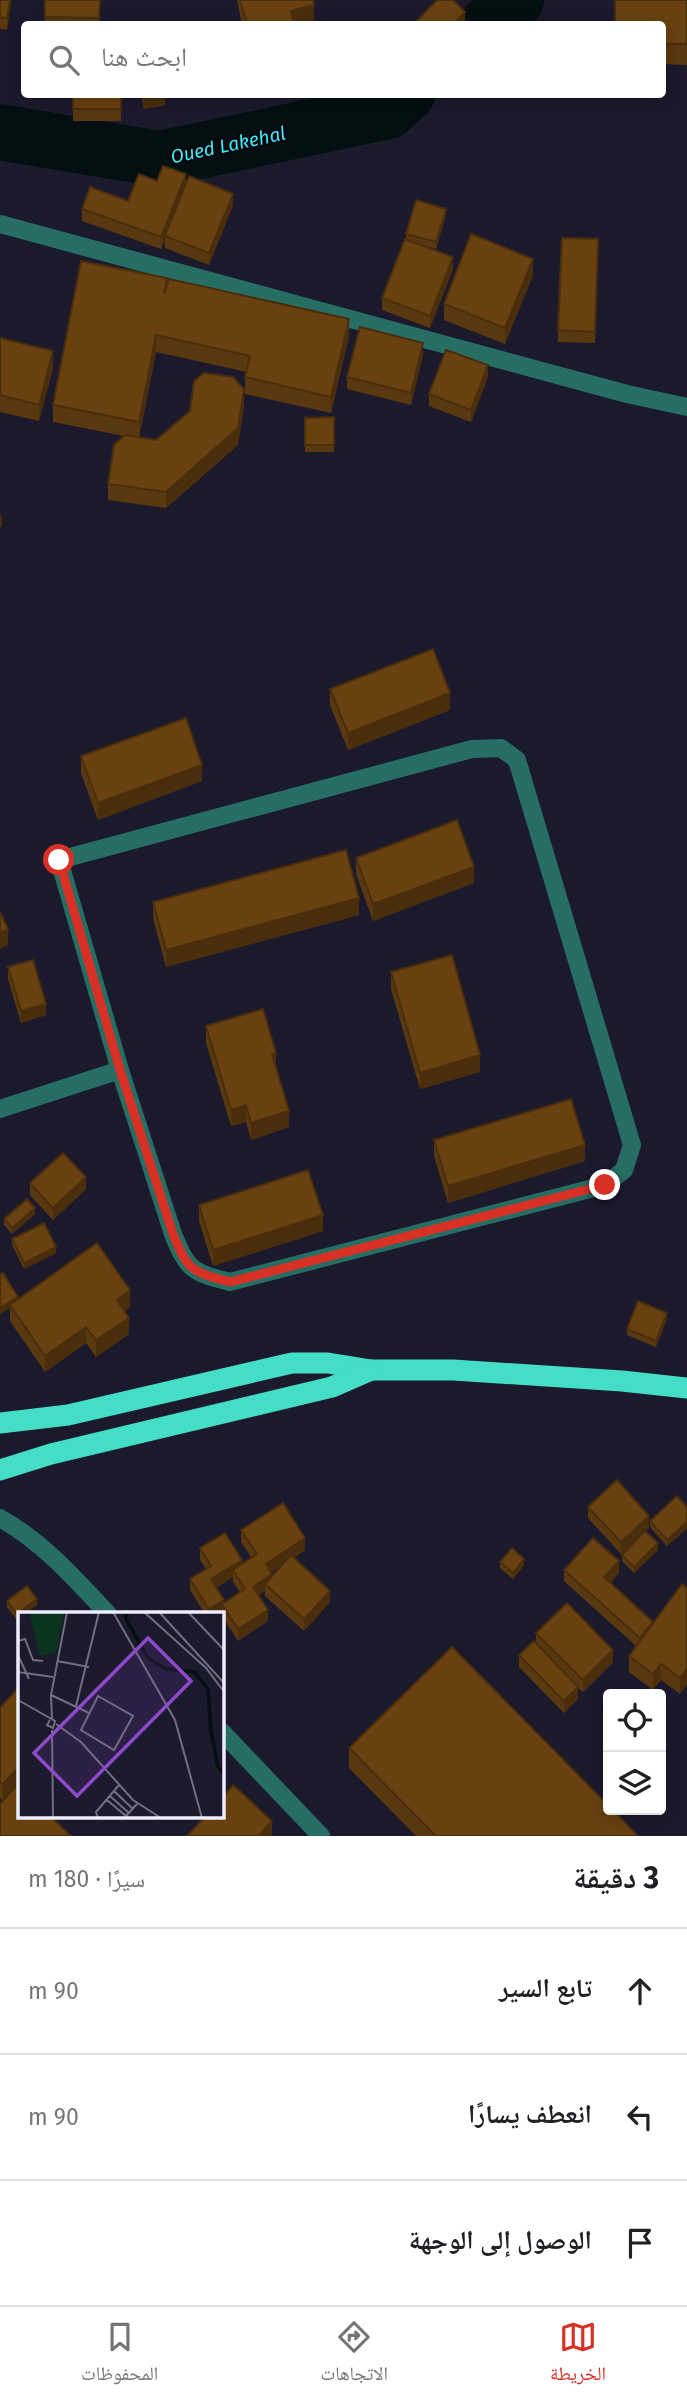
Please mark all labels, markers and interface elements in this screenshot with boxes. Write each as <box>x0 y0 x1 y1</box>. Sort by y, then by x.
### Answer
search box <box>21 21 666 98</box>
icon: search <box>45 41 83 79</box>
text: ابحث هنا <box>101 42 187 73</box>
water label: Oued Lakehal <box>168 122 288 168</box>
route start <box>43 844 74 875</box>
route end <box>589 1169 620 1200</box>
inset map <box>18 1612 224 1818</box>
map controls <box>603 1689 666 1815</box>
button: locate <box>603 1689 666 1752</box>
button: layers <box>603 1752 666 1815</box>
text: 3 دقيقة <box>573 1860 659 1896</box>
text: سيرًا · 180 m <box>28 1865 145 1893</box>
icon: ahead <box>621 1972 659 2010</box>
text: تابع السير <box>499 1973 592 2004</box>
text: 90 m <box>28 1977 79 2005</box>
icon: left <box>621 2098 659 2136</box>
text: انعطف يسارًا <box>468 2099 592 2130</box>
text: 90 m <box>28 2103 79 2131</box>
icon: arrive <box>621 2224 659 2262</box>
text: الوصول إلى الوجهة <box>409 2225 592 2256</box>
tab: المحفوظات <box>81 2318 158 2392</box>
tab: الاتجاهات <box>320 2318 388 2392</box>
tab: الخريطة <box>550 2318 606 2392</box>

